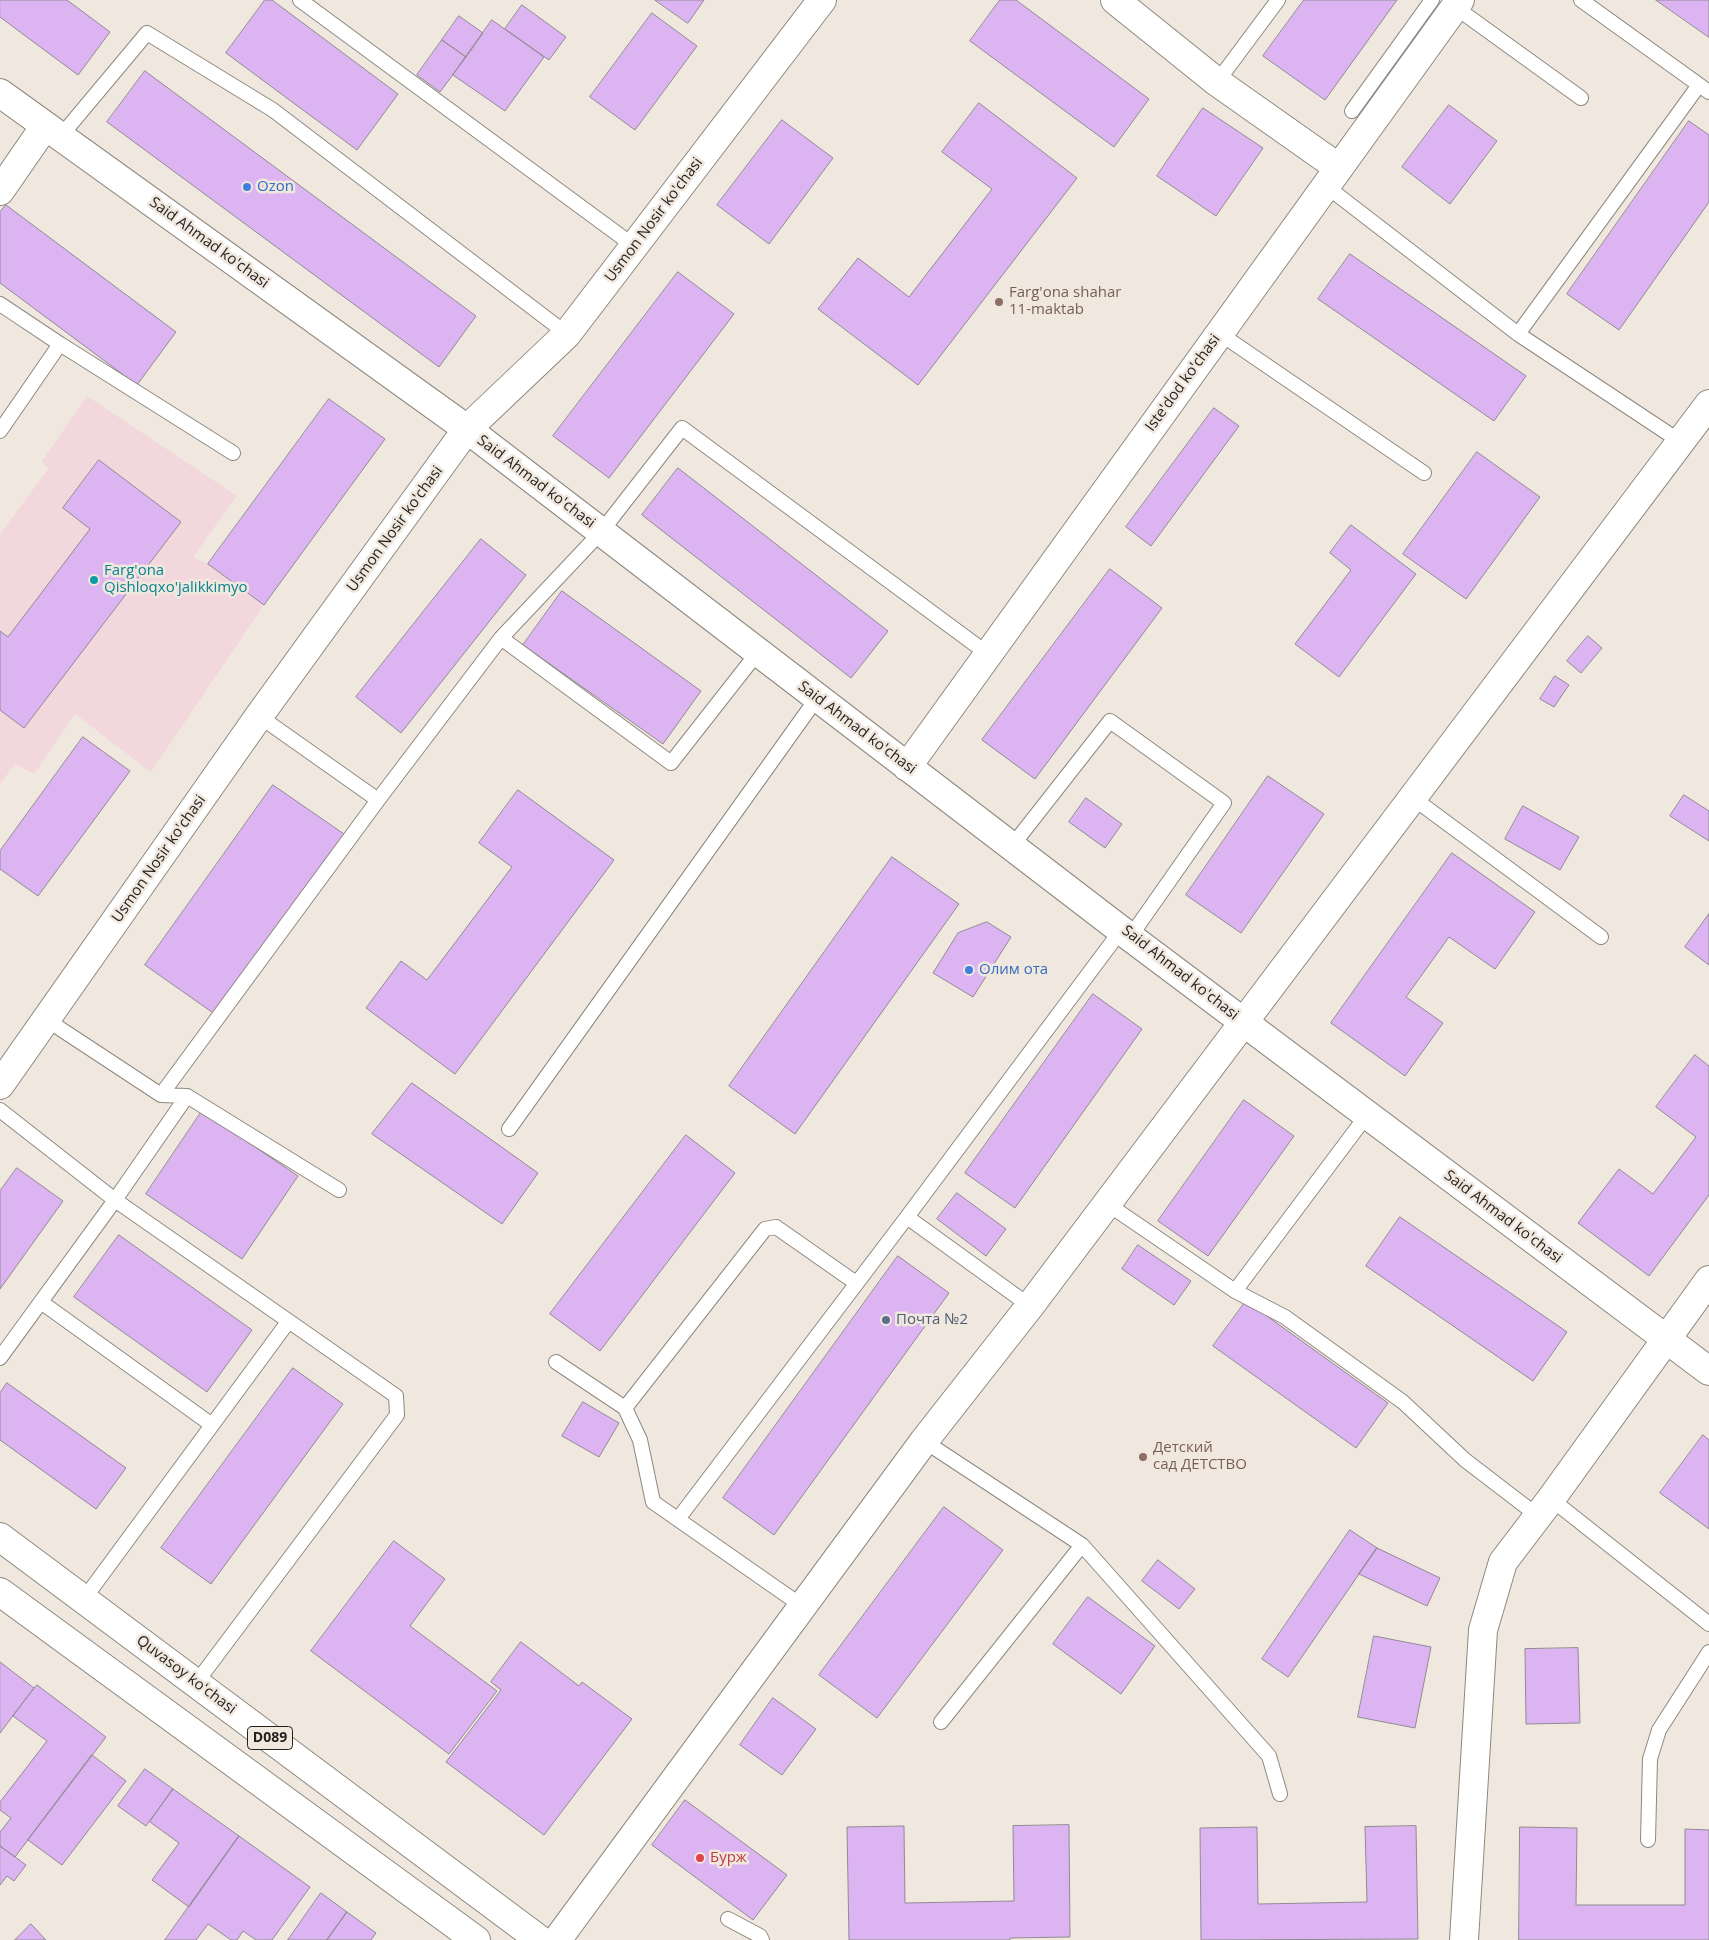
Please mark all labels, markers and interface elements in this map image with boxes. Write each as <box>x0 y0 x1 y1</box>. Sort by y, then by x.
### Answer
street label: Usmon Nosir ko'chasi <box>601 154 707 286</box>
place label: Ozon <box>257 178 294 196</box>
marker: Ozon <box>241 181 253 193</box>
street label: Said Ahmad ko'chasi <box>146 194 272 292</box>
place label: Farg'ona shahar 11-maktab <box>1009 284 1121 319</box>
marker: Farg'ona shahar 11-maktab <box>993 296 1005 308</box>
street label: Iste'dod ko'chasi <box>1142 331 1224 435</box>
street label: Said Ahmad ko'chasi <box>473 432 599 532</box>
street label: Usmon Nosir ko'chasi <box>343 463 447 595</box>
place label: Farg'ona Qishloqxo'jalikkimyo <box>104 562 248 597</box>
marker: Farg'ona Qishloqxo'jalikkimyo <box>88 574 100 586</box>
street label: Said Ahmad ko'chasi <box>794 678 920 778</box>
street label: Usmon Nosir ko'chasi <box>108 792 210 926</box>
street label: Said Ahmad ko'chasi <box>1118 922 1242 1024</box>
place label: Олим ота <box>979 961 1048 979</box>
marker: Олим ота <box>963 964 975 976</box>
street label: Said Ahmad ko'chasi <box>1440 1167 1566 1267</box>
place label: Почта №2 <box>896 1311 968 1329</box>
marker: Почта №2 <box>880 1314 892 1326</box>
place label: Детский сад ДЕТСТВО <box>1153 1439 1247 1474</box>
marker: Детский сад ДЕТСТВО <box>1137 1451 1149 1463</box>
street label: Quvasoy koʻchasi <box>133 1632 239 1718</box>
road number: D089 <box>248 1726 292 1750</box>
place label: Бурж <box>710 1849 747 1867</box>
marker: Бурж <box>694 1852 706 1864</box>

